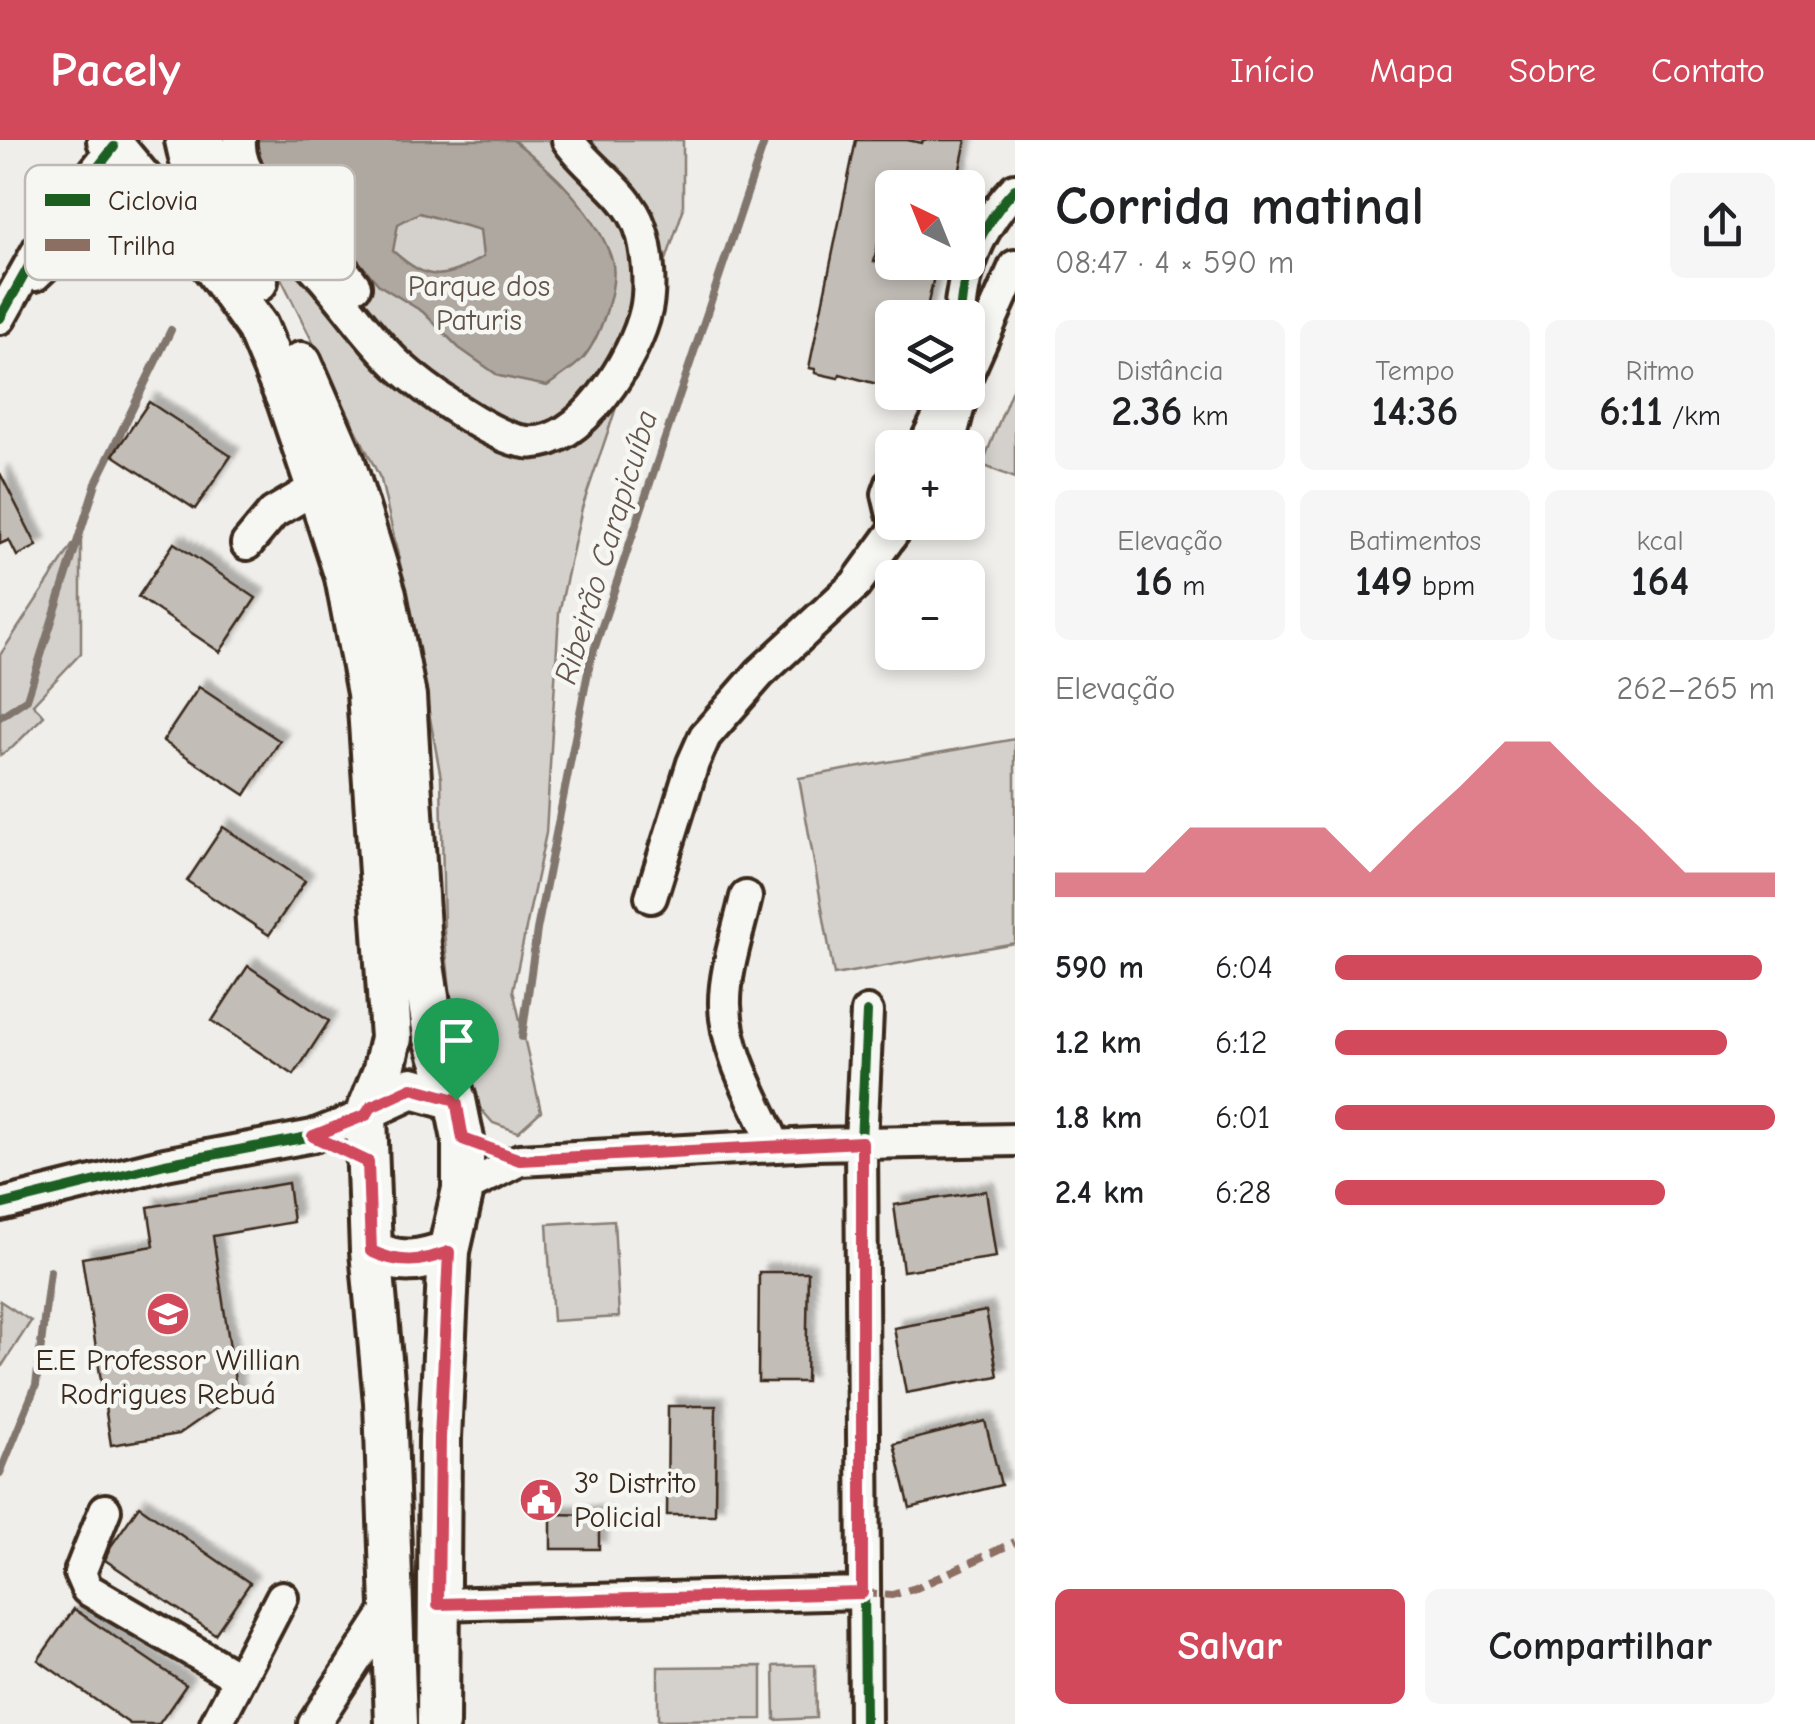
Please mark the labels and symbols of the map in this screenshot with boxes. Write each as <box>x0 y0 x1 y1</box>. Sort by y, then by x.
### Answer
legend <box>25 165 355 280</box>
north arrow <box>875 170 985 280</box>
text: Ciclovia <box>108 185 198 217</box>
text: Trilha <box>108 230 176 262</box>
park label: Parque dos Paturis <box>408 269 550 338</box>
water label: Ribeirão Carapicuíba <box>547 406 665 688</box>
pin <box>414 998 499 1101</box>
school or university icon: E.E Professor Willian Rodrigues Rebuá <box>145 1291 191 1337</box>
place label: E.E Professor Willian Rodrigues Rebuá <box>35 1343 301 1412</box>
place label: 3º Distrito Policial <box>574 1466 697 1535</box>
public building icon: 3º Distrito Policial <box>518 1477 564 1523</box>

